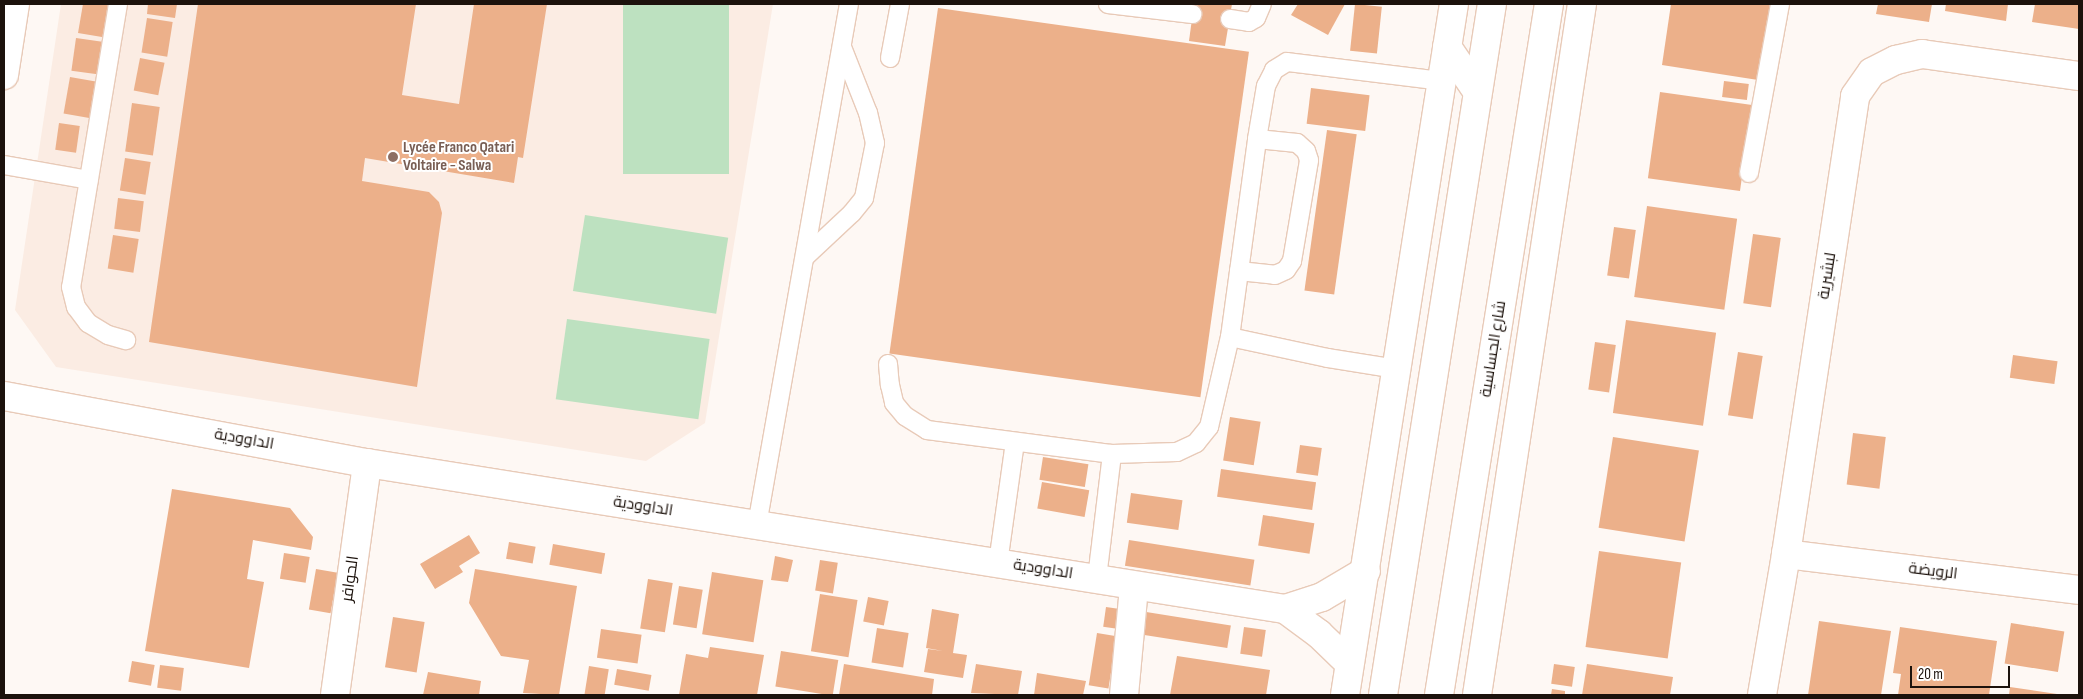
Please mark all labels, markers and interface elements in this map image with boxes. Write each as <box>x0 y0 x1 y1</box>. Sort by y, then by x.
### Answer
place label: Lycée Franco Qatari Voltaire - Salwa <box>403 138 514 176</box>
marker: Lycée Franco Qatari Voltaire - Salwa <box>387 151 399 163</box>
street label: لبشيرية <box>1815 251 1841 301</box>
street label: شارع الجساسية <box>1477 299 1511 399</box>
street label: الداوودية <box>213 425 275 455</box>
street label: الداوودية <box>612 493 674 521</box>
street label: الحوافر <box>338 555 364 603</box>
street label: الداوودية <box>1012 556 1074 584</box>
street label: الرويضة <box>1907 559 1959 585</box>
scale bar <box>1913 656 2013 688</box>
text: 20 m <box>1918 665 1943 684</box>

